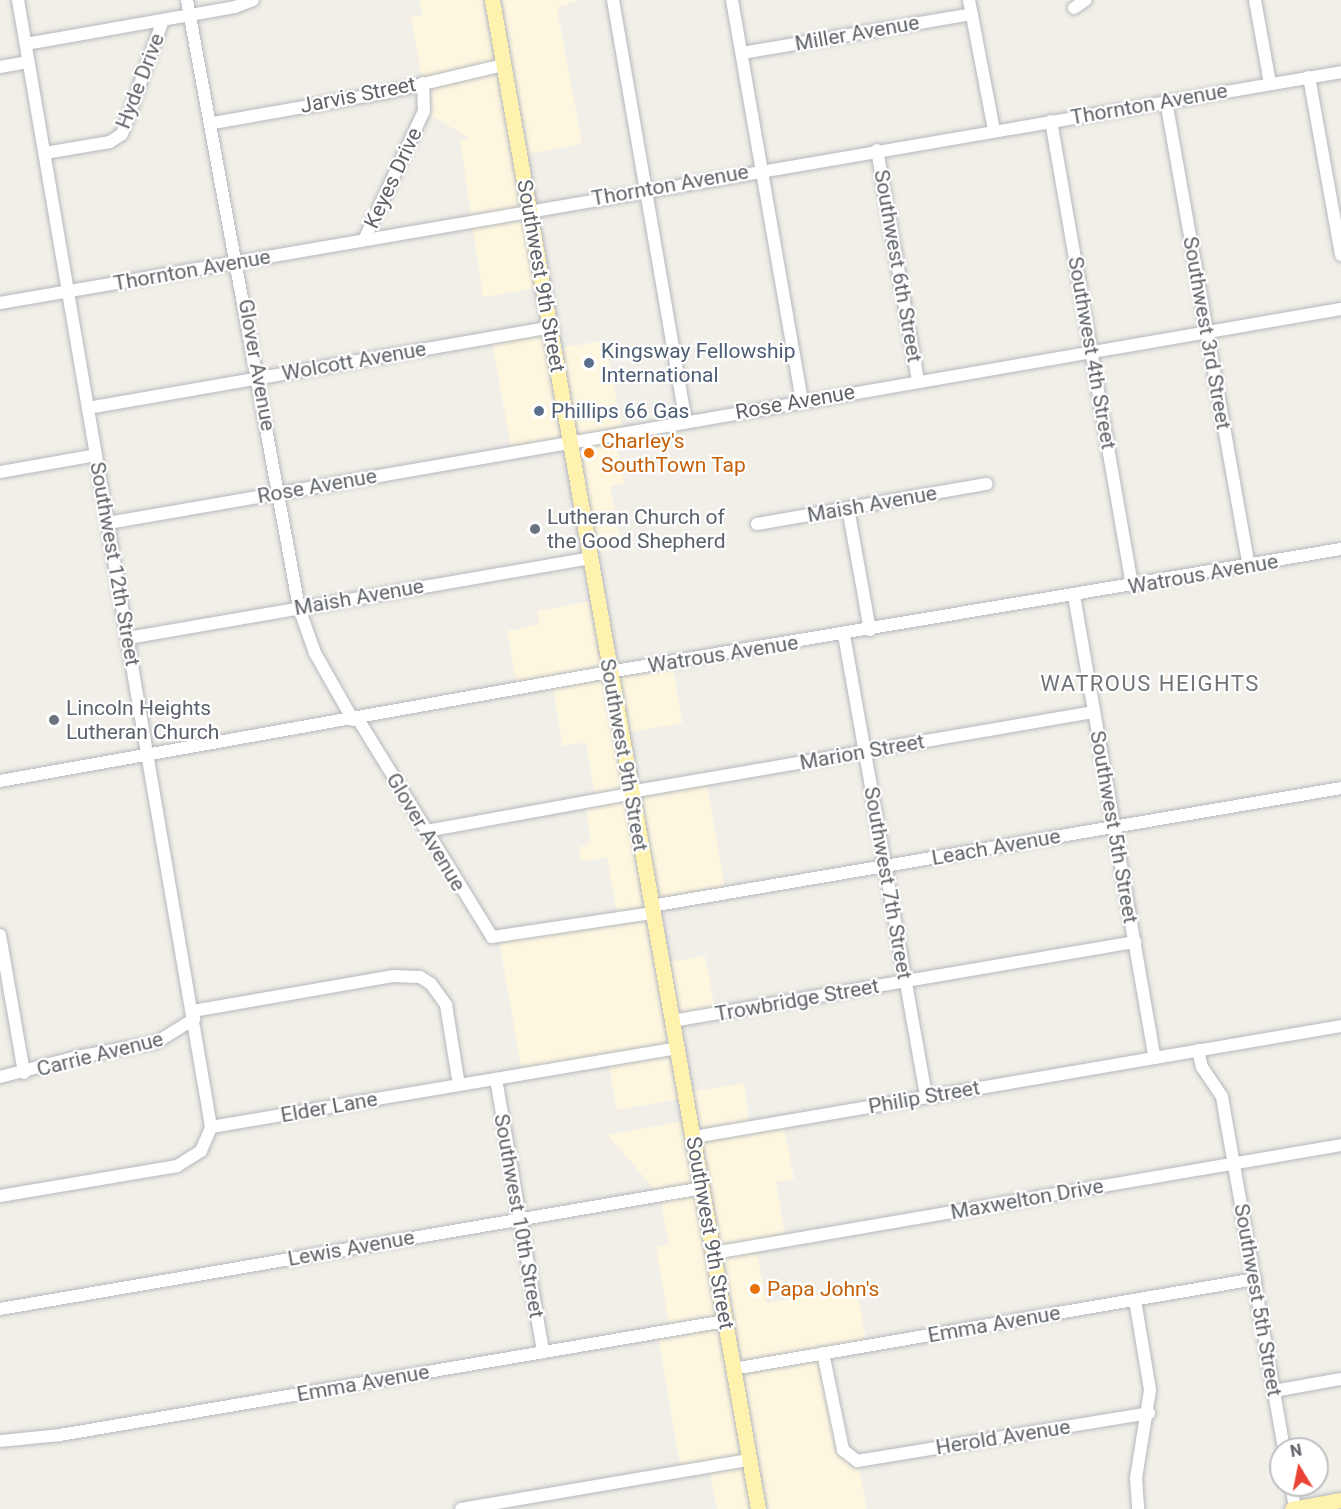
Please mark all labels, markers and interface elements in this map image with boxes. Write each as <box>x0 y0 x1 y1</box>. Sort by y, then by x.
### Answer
street label: Miller Avenue <box>793 10 921 56</box>
street label: Hyde Drive <box>110 30 170 132</box>
street label: Jarvis Street <box>298 71 418 119</box>
street label: Thornton Avenue <box>1069 78 1229 130</box>
street label: Keyes Drive <box>359 124 427 232</box>
street label: Thornton Avenue <box>590 159 750 211</box>
street label: Southwest 6th Street <box>869 168 927 364</box>
street label: Southwest 9th Street <box>512 178 570 374</box>
street label: Southwest 3rd Street <box>1178 235 1236 431</box>
street label: Thornton Avenue <box>112 244 272 296</box>
street label: Southwest 4th Street <box>1063 255 1121 451</box>
street label: Glover Avenue <box>233 297 281 433</box>
street label: Wolcott Avenue <box>280 336 428 386</box>
place label: Kingsway Fellowship International <box>601 338 796 388</box>
marker: Kingsway Fellowship International <box>582 356 596 370</box>
street label: Rose Avenue <box>733 379 857 425</box>
place label: Phillips 66 Gas <box>551 398 689 424</box>
marker: Phillips 66 Gas <box>532 404 546 418</box>
place label: Charley's SouthTown Tap <box>601 428 746 478</box>
marker: Charley's SouthTown Tap <box>582 446 596 460</box>
street label: Southwest 12th Street <box>85 460 145 668</box>
street label: Rose Avenue <box>255 463 379 509</box>
street label: Maish Avenue <box>805 480 939 528</box>
place label: Lutheran Church of the Good Shepherd <box>547 504 726 554</box>
marker: Lutheran Church of the Good Shepherd <box>528 522 542 536</box>
street label: Watrous Avenue <box>1126 548 1280 600</box>
street label: Maish Avenue <box>292 573 426 621</box>
street label: Watrous Avenue <box>646 630 800 678</box>
street label: Southwest 9th Street <box>595 657 653 853</box>
district label: WATROUS HEIGHTS <box>1040 671 1260 697</box>
place label: Lincoln Heights Lutheran Church <box>66 695 219 745</box>
marker: Lincoln Heights Lutheran Church <box>47 713 61 727</box>
street label: Marion Street <box>798 729 926 775</box>
street label: Southwest 5th Street <box>1085 729 1143 925</box>
street label: Glover Avenue <box>381 768 471 896</box>
street label: Southwest 7th Street <box>859 785 917 981</box>
street label: Leach Avenue <box>930 823 1062 871</box>
street label: Trowbridge Street <box>713 973 881 1027</box>
street label: Carrie Avenue <box>34 1026 166 1082</box>
street label: Philip Street <box>866 1075 982 1119</box>
street label: Elder Lane <box>279 1086 379 1128</box>
street label: Southwest 10th Street <box>489 1112 549 1320</box>
street label: Southwest 9th Street <box>681 1135 739 1331</box>
street label: Maxwelton Drive <box>949 1173 1105 1225</box>
street label: Southwest 5th Street <box>1229 1202 1287 1398</box>
street label: Lewis Avenue <box>286 1224 416 1272</box>
place label: Papa John's <box>767 1276 879 1302</box>
marker: Papa John's <box>748 1282 762 1296</box>
street label: Emma Avenue <box>926 1300 1062 1348</box>
street label: Emma Avenue <box>295 1359 431 1407</box>
street label: Herold Avenue <box>934 1414 1072 1460</box>
north arrow <box>1269 1437 1329 1497</box>
text: N <box>1289 1440 1303 1461</box>

